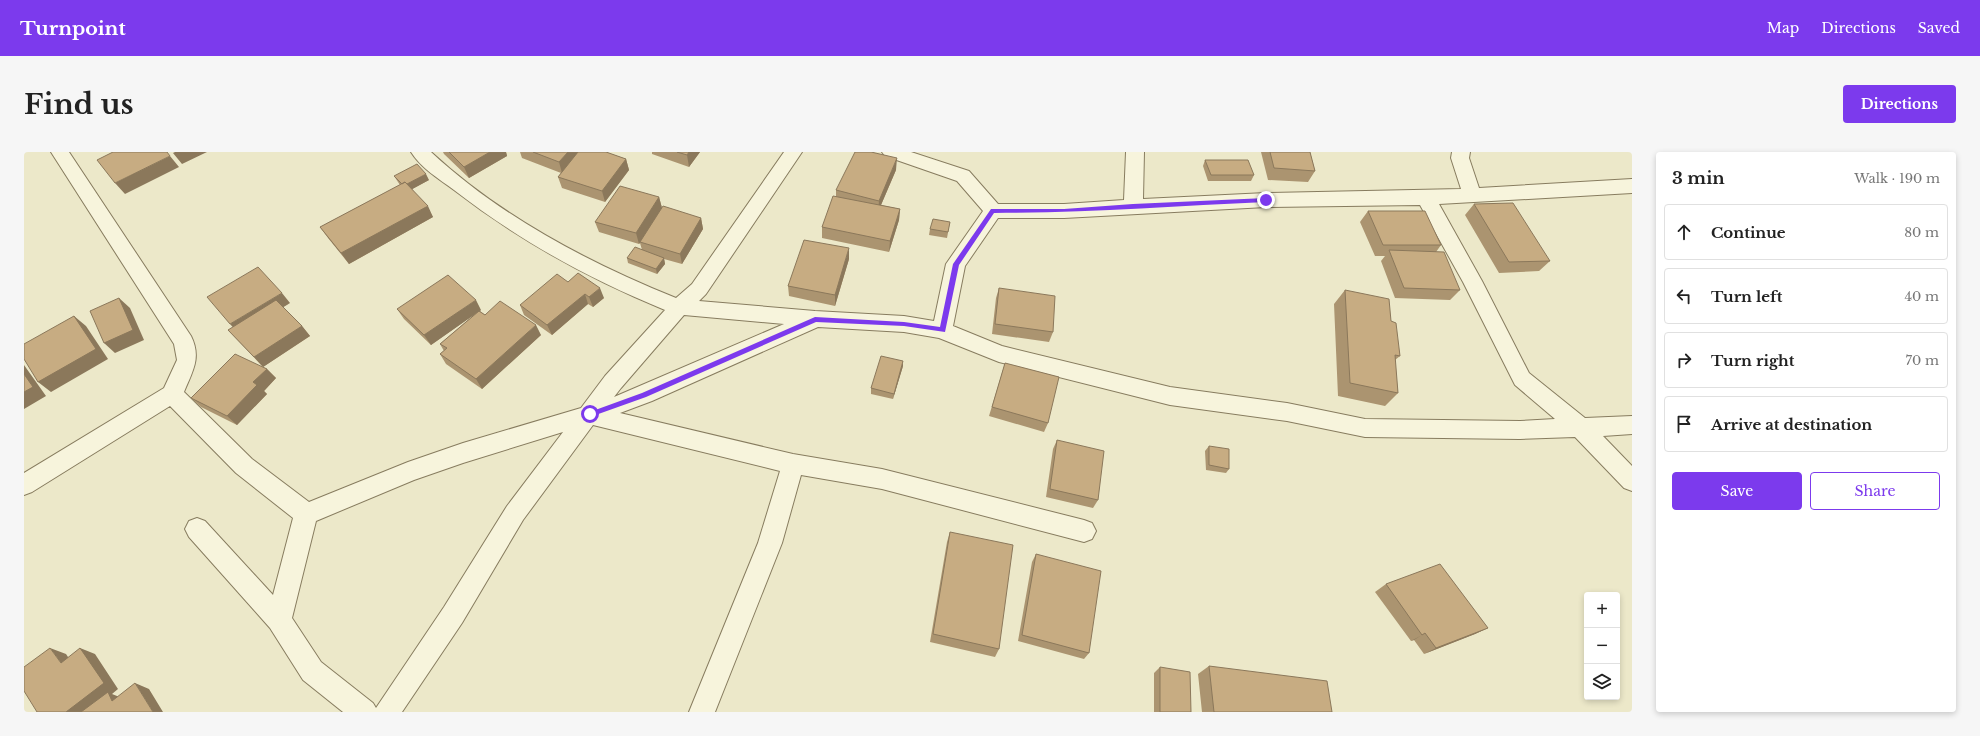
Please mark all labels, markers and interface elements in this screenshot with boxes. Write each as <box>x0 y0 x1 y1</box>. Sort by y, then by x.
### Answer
text: Turnpoint <box>20 17 126 40</box>
text: Map <box>1767 19 1799 37</box>
text: Directions <box>1821 19 1896 37</box>
text: Saved <box>1918 19 1960 37</box>
button: Directions <box>1843 85 1956 123</box>
text: Find us <box>24 87 134 122</box>
text: 3 min <box>1672 168 1725 189</box>
text: Walk · 190 m <box>1854 170 1940 187</box>
route end <box>1257 191 1275 209</box>
icon: ahead <box>1673 221 1695 243</box>
text: Continue <box>1711 223 1786 242</box>
text: 80 m <box>1904 224 1939 241</box>
icon: left <box>1673 285 1695 307</box>
text: Turn left <box>1711 287 1782 306</box>
text: 40 m <box>1904 288 1939 305</box>
icon: right <box>1673 349 1695 371</box>
text: Turn right <box>1711 351 1794 370</box>
text: 70 m <box>1906 352 1939 369</box>
route start <box>581 405 599 423</box>
icon: arrive <box>1673 413 1695 435</box>
text: Arrive at destination <box>1711 415 1872 434</box>
button: Save <box>1672 472 1802 510</box>
button: Share <box>1810 472 1940 510</box>
map controls <box>1584 592 1620 700</box>
button: + <box>1584 592 1620 628</box>
button: − <box>1584 628 1620 664</box>
button: layers <box>1584 664 1620 700</box>

